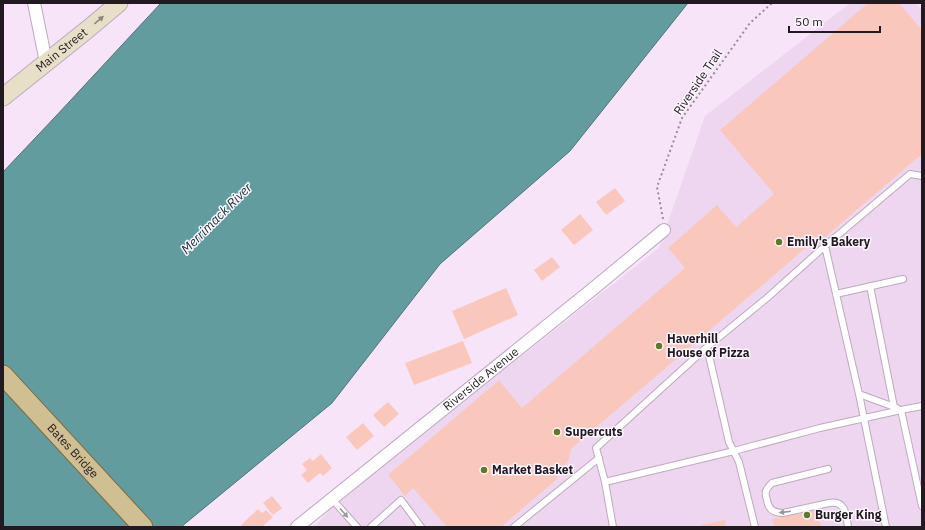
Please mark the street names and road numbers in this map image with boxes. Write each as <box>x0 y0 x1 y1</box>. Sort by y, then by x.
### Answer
street label: Main Street <box>32 25 90 75</box>
street label: Riverside Trail <box>670 46 725 117</box>
street label: Riverside Avenue <box>440 343 522 414</box>
street label: Bates Bridge <box>44 420 102 481</box>

